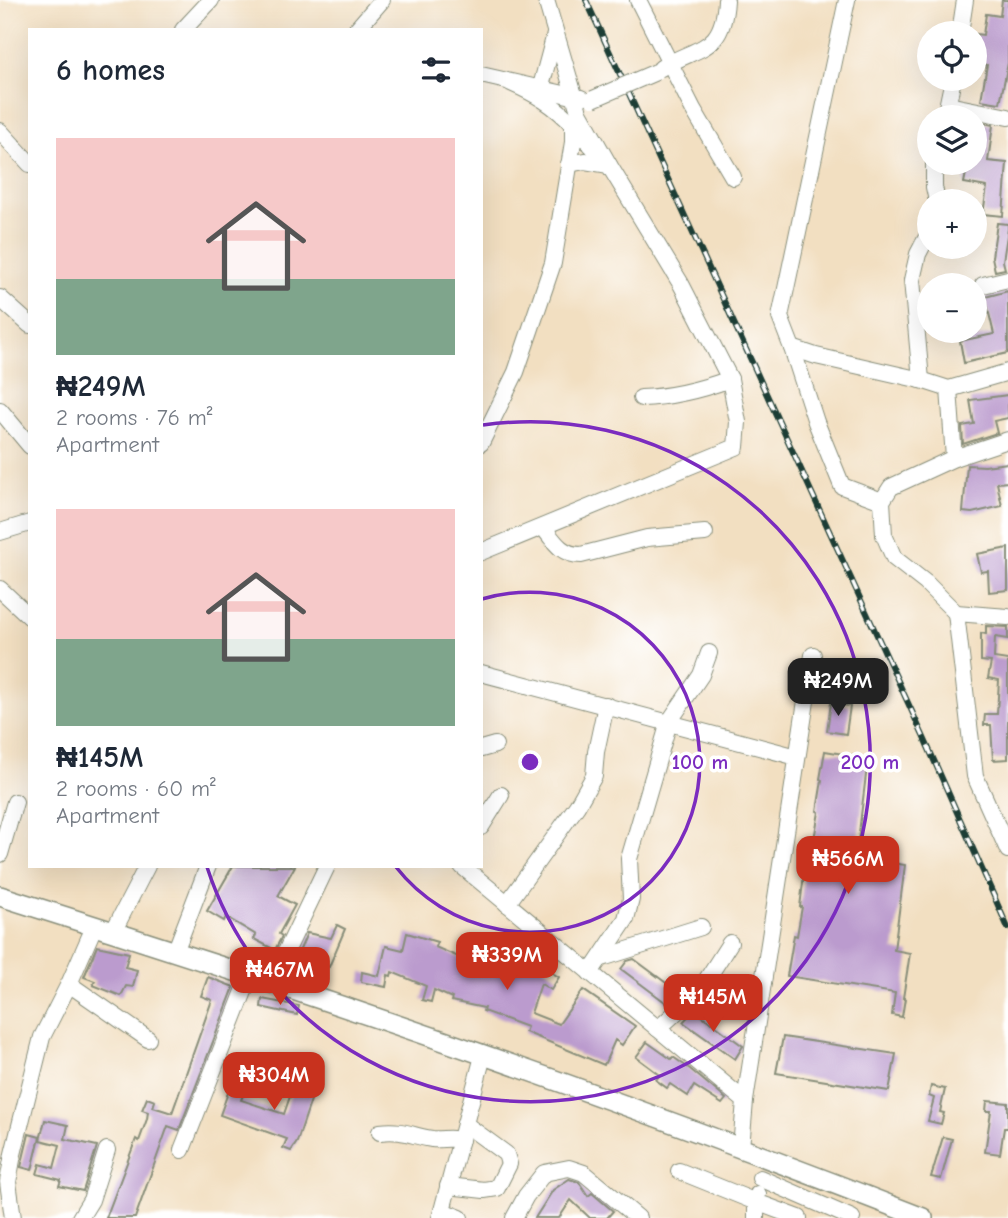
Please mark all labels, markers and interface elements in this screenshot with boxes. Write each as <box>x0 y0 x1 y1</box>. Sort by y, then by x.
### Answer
map controls <box>917 21 987 343</box>
button: locate <box>917 21 987 91</box>
icon: filters <box>417 51 455 89</box>
text: 6 homes <box>56 53 165 88</box>
button: layers <box>917 105 987 175</box>
icon: home <box>193 183 319 309</box>
button: + <box>917 189 987 259</box>
button: − <box>917 273 987 343</box>
text: ₦249M <box>56 369 146 404</box>
text: 2 rooms · 76 m² <box>56 404 212 431</box>
text: Apartment <box>56 431 159 458</box>
icon: home <box>193 554 319 680</box>
pin: ₦249M <box>789 658 887 718</box>
text: ₦249M <box>804 667 872 694</box>
text: ₦145M <box>56 740 143 775</box>
centre of rings <box>518 750 542 774</box>
text: 100 m <box>672 750 728 774</box>
text: 200 m <box>841 750 899 774</box>
text: 2 rooms · 60 m² <box>56 775 216 802</box>
text: Apartment <box>56 802 159 829</box>
pin: ₦566M <box>799 836 897 896</box>
text: ₦566M <box>812 845 884 872</box>
pin: ₦339M <box>458 932 556 992</box>
text: ₦339M <box>472 941 542 968</box>
pin: ₦467M <box>231 948 329 1007</box>
text: ₦467M <box>246 956 314 983</box>
pin: ₦145M <box>664 974 762 1034</box>
text: ₦145M <box>680 983 746 1010</box>
pin: ₦304M <box>225 1052 323 1112</box>
text: ₦304M <box>239 1061 309 1088</box>

